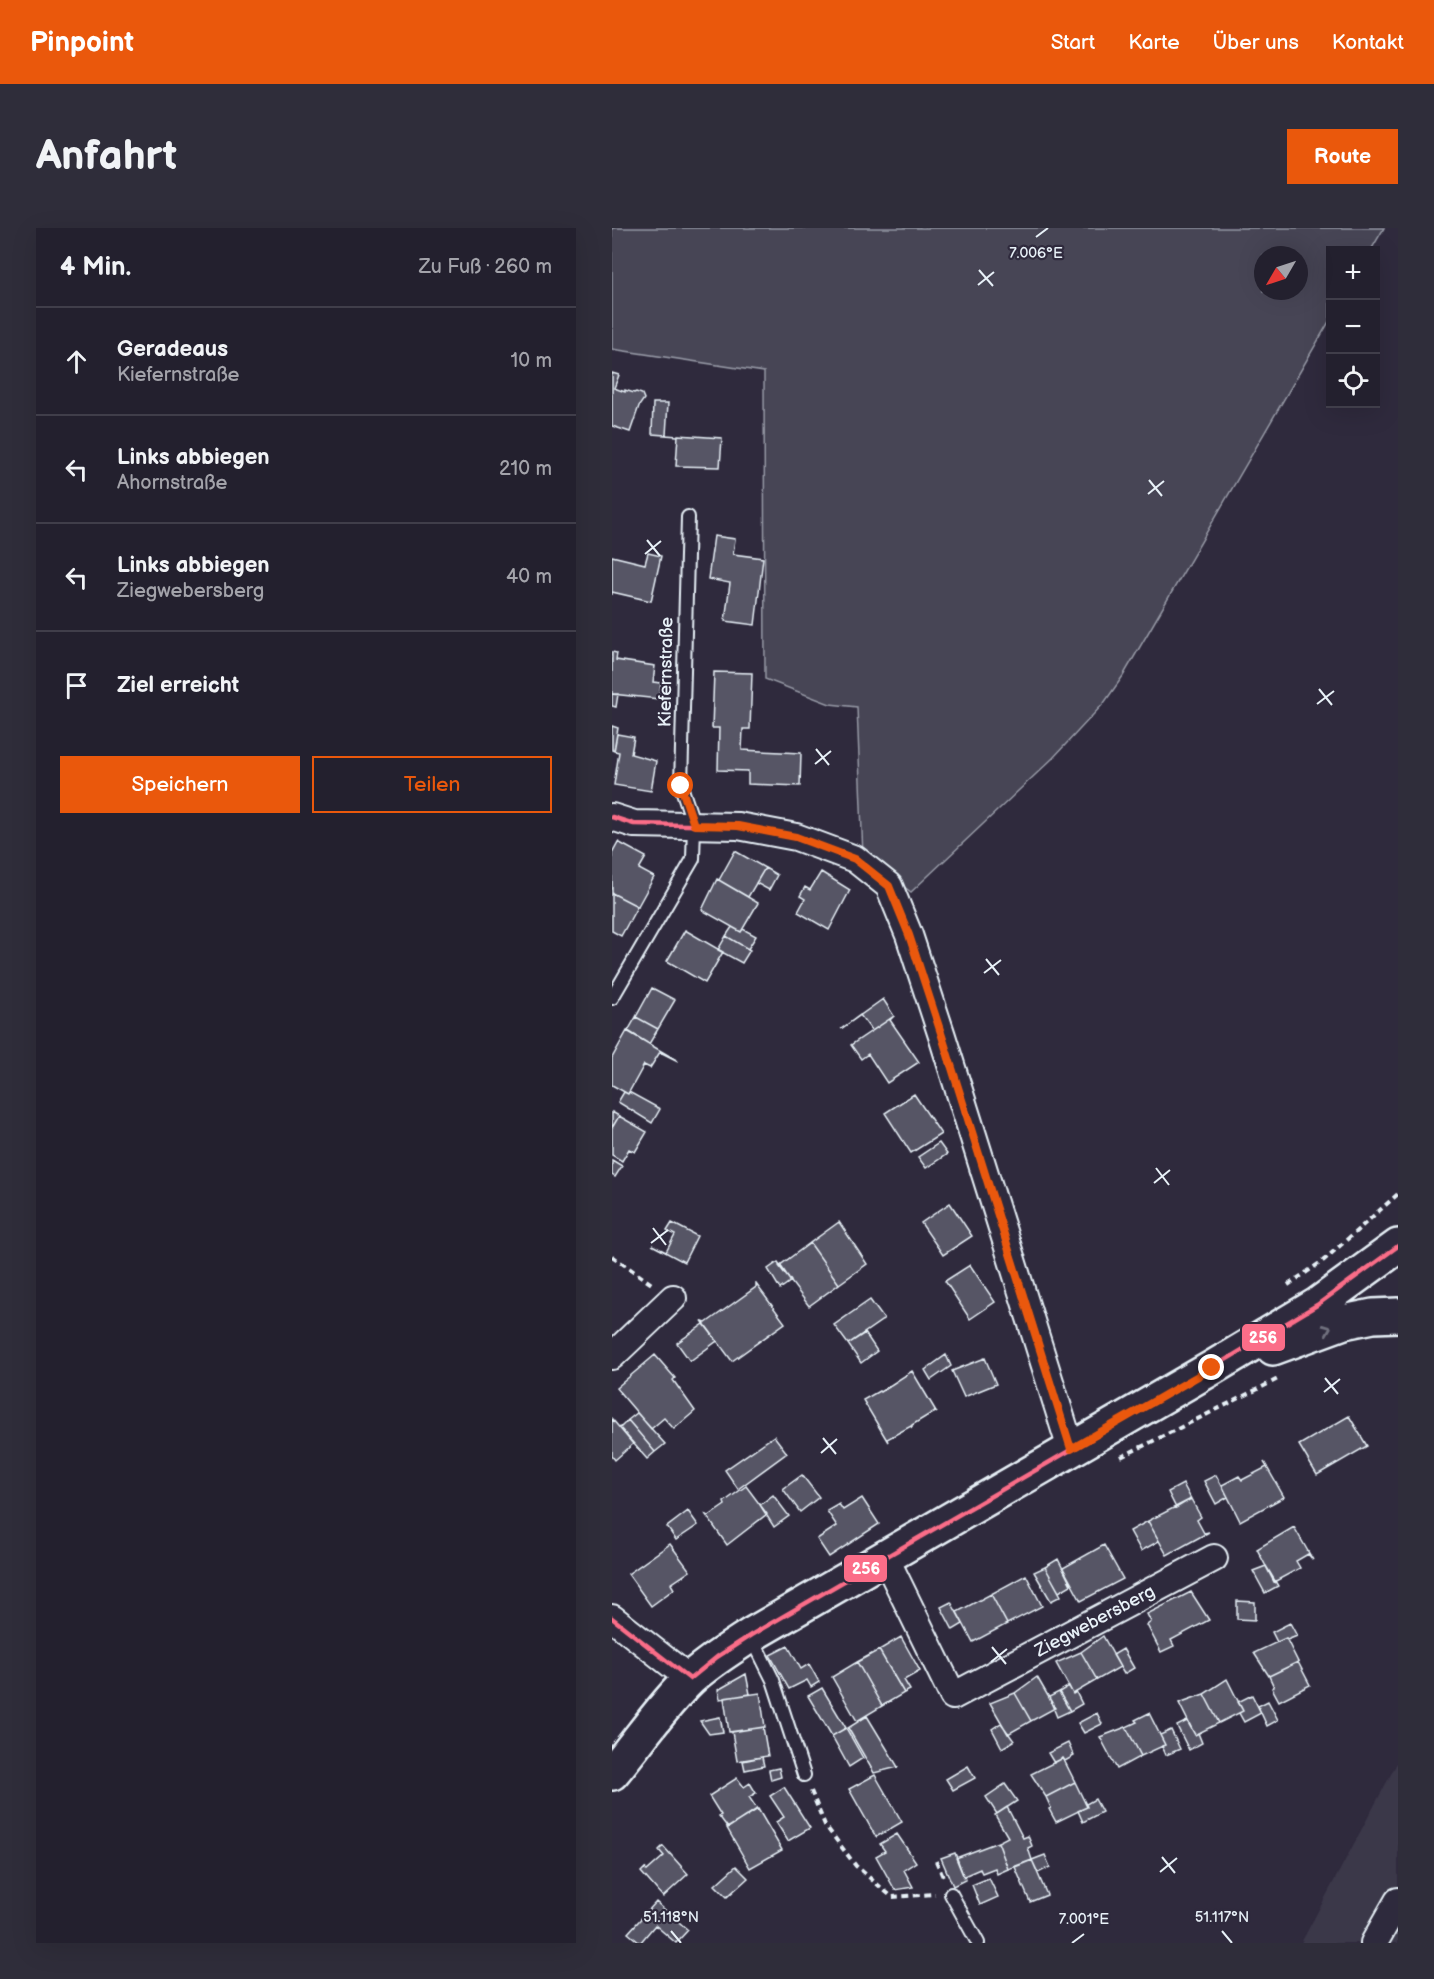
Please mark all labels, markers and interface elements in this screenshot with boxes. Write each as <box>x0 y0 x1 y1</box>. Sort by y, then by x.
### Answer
text: Pinpoint <box>30 26 134 59</box>
text: Start <box>1051 30 1095 55</box>
text: Karte <box>1128 30 1180 55</box>
text: Über uns <box>1213 30 1299 55</box>
text: Kontakt <box>1332 30 1404 55</box>
button: Route <box>1287 129 1398 184</box>
text: Anfahrt <box>36 131 177 182</box>
text: 7.006°E <box>1009 244 1063 263</box>
north arrow <box>1254 246 1308 300</box>
map controls <box>1326 246 1380 408</box>
button: + <box>1326 246 1380 300</box>
text: 4 Min. <box>60 252 131 283</box>
text: Zu Fuß · 260 m <box>419 255 552 279</box>
button: − <box>1326 300 1380 354</box>
text: Geradeaus <box>117 336 228 363</box>
icon: ahead <box>60 345 93 378</box>
text: 10 m <box>511 349 552 373</box>
button: locate <box>1326 354 1380 408</box>
text: Kiefernstraße <box>117 363 239 387</box>
text: Links abbiegen <box>117 444 270 471</box>
icon: left <box>60 453 93 486</box>
text: 210 m <box>499 457 552 481</box>
text: Ahornstraße <box>117 471 227 495</box>
text: Links abbiegen <box>117 552 270 579</box>
icon: left <box>60 561 93 594</box>
text: 40 m <box>506 565 552 589</box>
text: Ziegwebersberg <box>117 579 264 603</box>
street label: Kiefernstraße <box>655 616 677 727</box>
icon: arrive <box>60 669 93 702</box>
text: Ziel erreicht <box>117 672 239 699</box>
button: Speichern <box>60 756 300 813</box>
button: Teilen <box>312 756 552 813</box>
route start <box>667 772 693 798</box>
line badge: 256 <box>1241 1323 1286 1352</box>
one-way arrow <box>1320 1324 1331 1336</box>
text: 256 <box>1249 1329 1278 1348</box>
route end <box>1198 1354 1224 1380</box>
line badge: 256 <box>843 1554 888 1583</box>
text: 256 <box>852 1560 881 1579</box>
street label: Ziegwebersberg <box>1031 1581 1158 1662</box>
text: 51.118°N <box>643 1908 699 1927</box>
text: 51.117°N <box>1195 1908 1249 1927</box>
text: 7.001°E <box>1059 1910 1109 1929</box>

